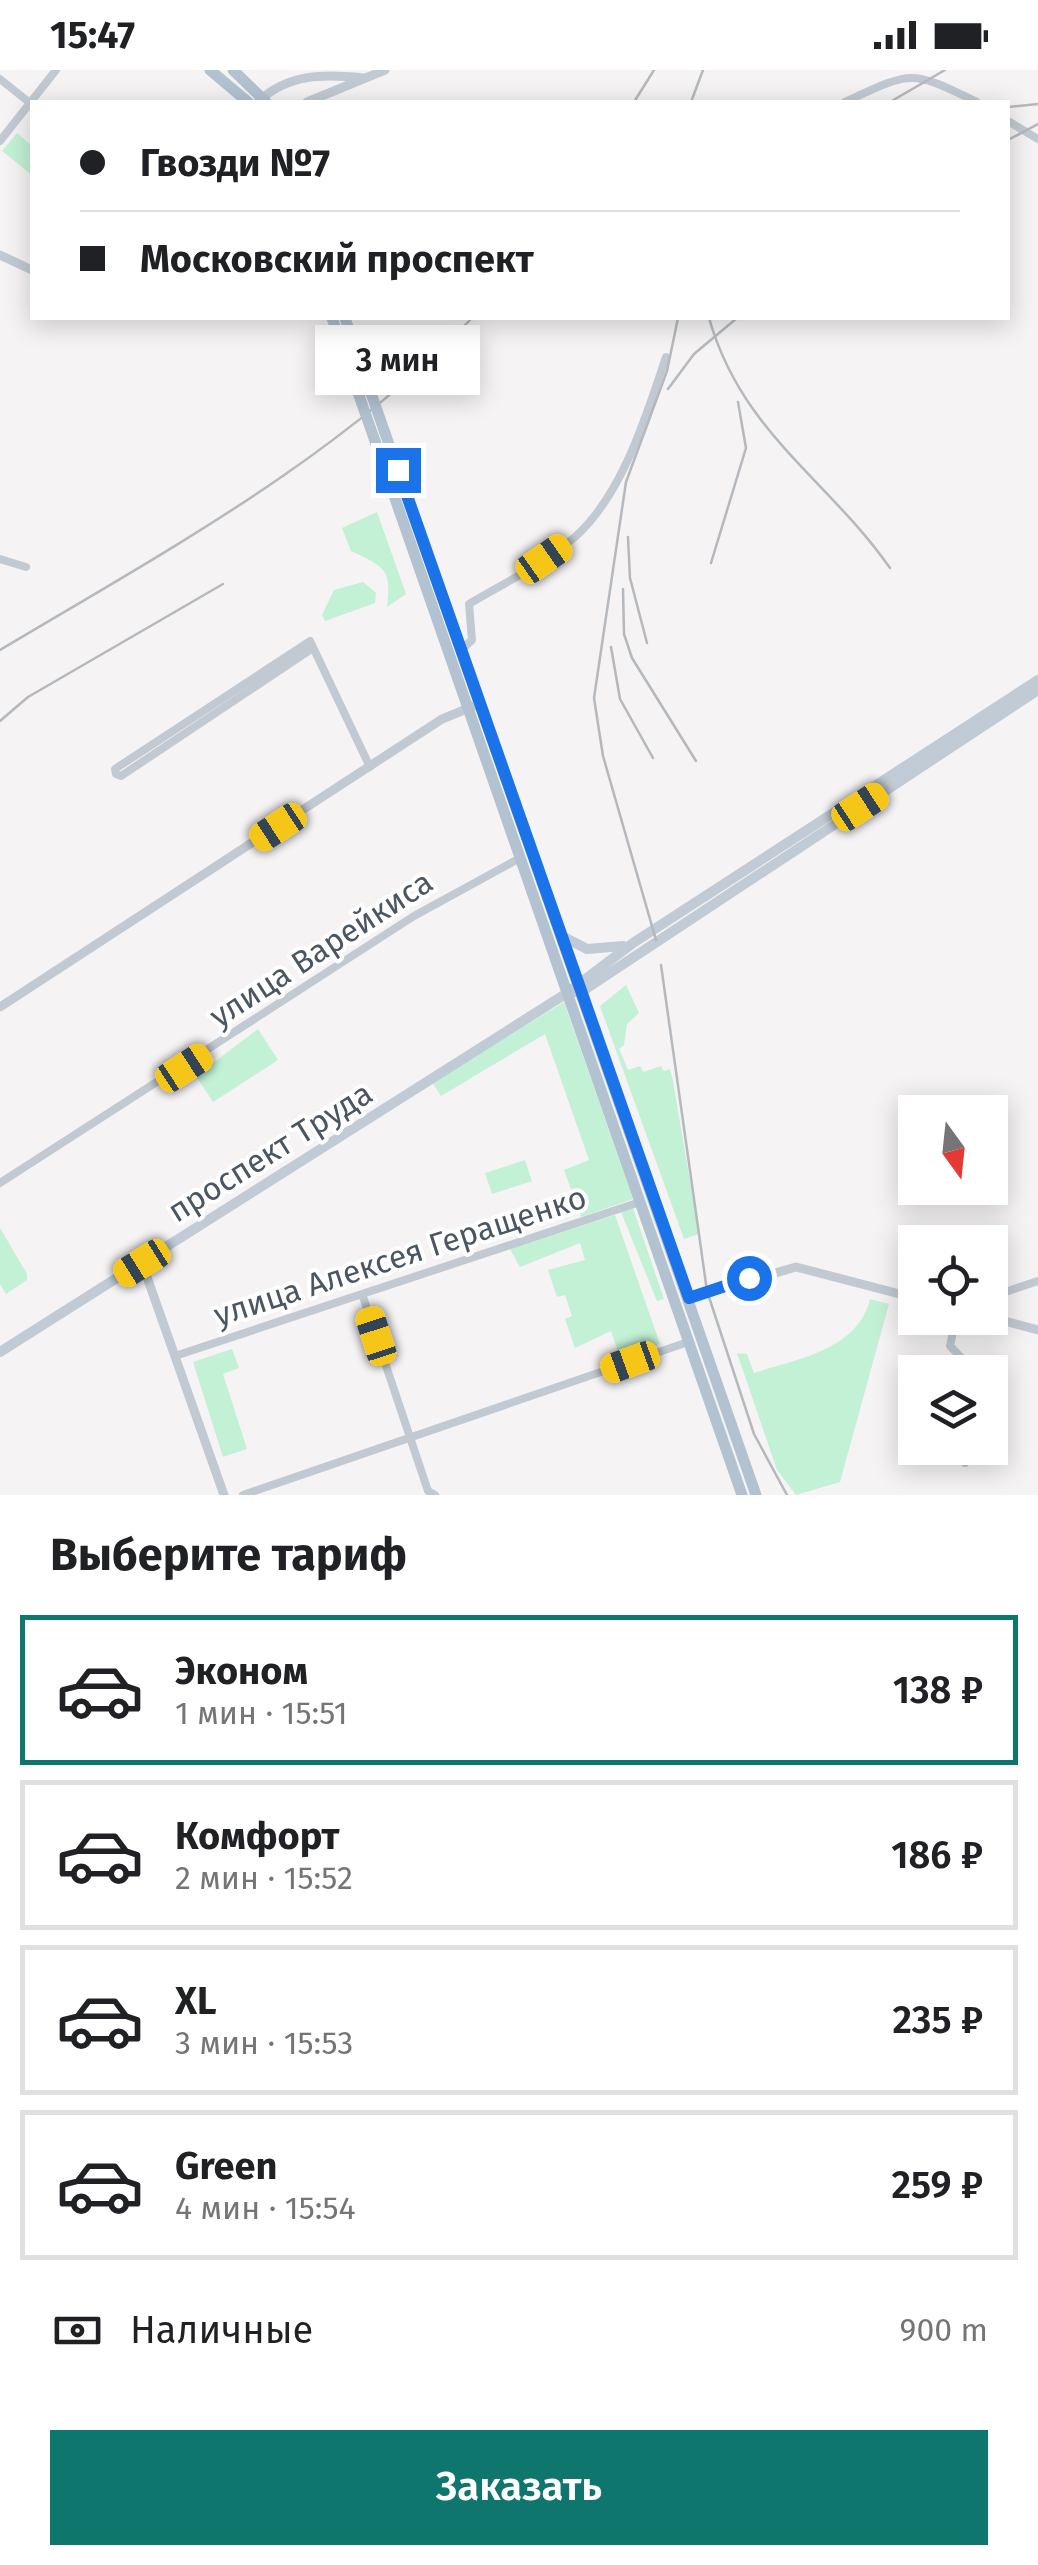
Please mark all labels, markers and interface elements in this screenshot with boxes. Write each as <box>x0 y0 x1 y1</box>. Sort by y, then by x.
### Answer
text: 15:47 <box>50 12 135 58</box>
text: Гвозди №7 <box>140 140 330 186</box>
text: Московский проспект <box>140 236 534 282</box>
callout: 3 мин <box>316 325 480 395</box>
text: 3 мин <box>356 341 439 379</box>
route end <box>376 448 421 493</box>
car <box>511 530 577 588</box>
car <box>827 778 893 836</box>
car <box>245 798 311 856</box>
street label: улица Варейкиса <box>202 863 440 1035</box>
car <box>151 1039 217 1097</box>
street label: проспект Труда <box>161 1074 379 1230</box>
north arrow <box>898 1095 1008 1205</box>
map controls <box>898 1095 1008 1465</box>
street label: улица Алексея Геращенко <box>209 1178 591 1334</box>
button: locate <box>898 1225 1008 1335</box>
car <box>109 1234 175 1292</box>
route start <box>727 1256 772 1301</box>
car <box>352 1303 400 1369</box>
car <box>597 1338 663 1386</box>
button: layers <box>898 1355 1008 1465</box>
text: Выберите тариф <box>50 1528 407 1582</box>
icon: car <box>55 1645 145 1735</box>
text: Эконом <box>175 1648 308 1694</box>
text: 138 ₽ <box>893 1667 983 1713</box>
text: 1 мин · 15:51 <box>175 1694 348 1732</box>
icon: car <box>55 1810 145 1900</box>
text: Комфорт <box>175 1813 339 1859</box>
text: 186 ₽ <box>891 1832 983 1878</box>
text: 2 мин · 15:52 <box>175 1859 353 1897</box>
icon: car <box>55 1975 145 2065</box>
text: XL <box>175 1978 217 2024</box>
text: 235 ₽ <box>893 1997 983 2043</box>
text: 3 мин · 15:53 <box>175 2024 353 2062</box>
icon: car <box>55 2140 145 2230</box>
text: Green <box>175 2143 278 2189</box>
text: 259 ₽ <box>892 2162 983 2208</box>
text: 4 мин · 15:54 <box>175 2189 356 2227</box>
icon: cash <box>50 2303 105 2358</box>
text: Наличные <box>130 2307 313 2353</box>
text: 900 m <box>900 2311 988 2349</box>
button: Заказать <box>50 2430 988 2545</box>

